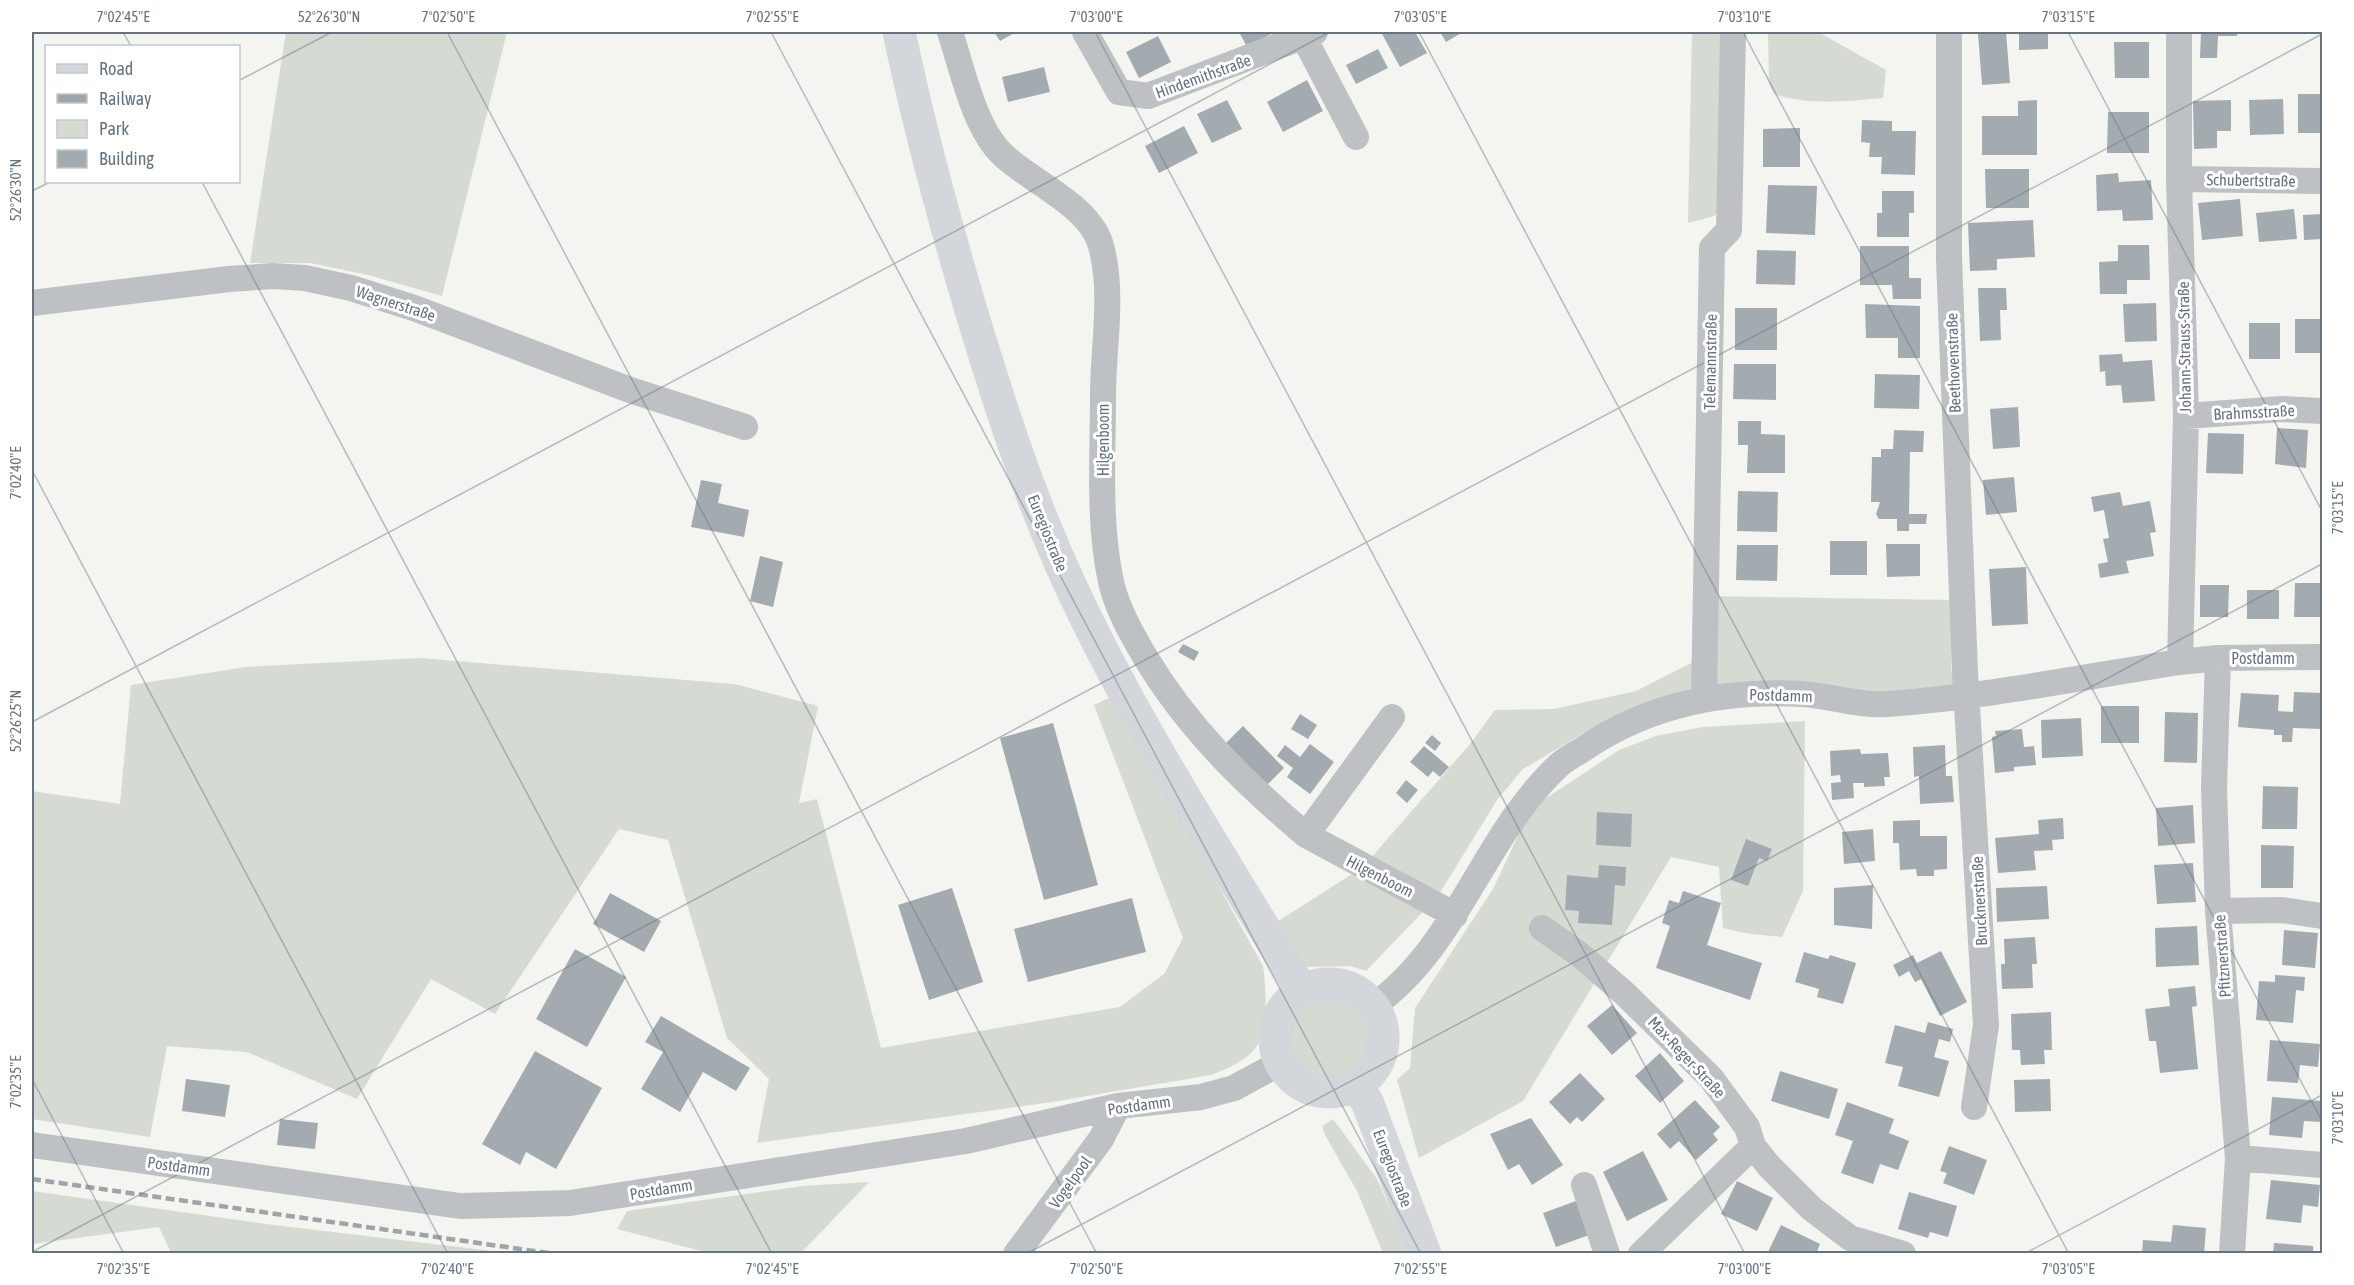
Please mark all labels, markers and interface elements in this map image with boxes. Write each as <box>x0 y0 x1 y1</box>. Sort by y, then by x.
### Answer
text: 7°02'45"E <box>96 8 150 25</box>
text: 52°26'30"N <box>298 8 360 25</box>
text: 7°02'50"E <box>421 8 475 25</box>
text: 7°02'55"E <box>745 8 799 25</box>
text: 7°03'00"E <box>1069 8 1123 25</box>
text: 7°03'05"E <box>1393 8 1447 25</box>
text: 7°03'10"E <box>1717 8 1771 25</box>
text: 7°03'15"E <box>2041 8 2095 25</box>
legend <box>45 45 240 183</box>
street label: Hindemithstraße <box>1153 50 1253 102</box>
text: Road <box>99 58 133 79</box>
text: Railway <box>99 88 151 109</box>
text: Park <box>99 118 129 139</box>
text: Building <box>99 148 154 169</box>
text: 52°26'30"N <box>7 159 24 221</box>
street label: Schubertstraße <box>2206 170 2296 190</box>
street label: Johann-Strauss-Straße <box>2174 281 2194 413</box>
street label: Wagnerstraße <box>354 282 438 325</box>
street label: Beethovenstraße <box>1942 313 1964 413</box>
street label: Telemannstraße <box>1700 314 1720 410</box>
street label: Brahmsstraße <box>2213 401 2295 423</box>
street label: Hilgenboom <box>1094 404 1113 476</box>
text: 7°02'40"E <box>7 446 24 500</box>
text: 7°03'15"E <box>2329 481 2346 535</box>
street label: Euregiostraße <box>1023 492 1072 575</box>
street label: Postdamm <box>2231 649 2295 667</box>
street label: Postdamm <box>1749 685 1813 705</box>
text: 52°26'25"N <box>7 690 24 752</box>
street label: Hilgenboom <box>1343 851 1416 901</box>
street label: Brucknerstraße <box>1968 856 1990 946</box>
street label: Pfitznerstraße <box>2210 914 2234 998</box>
street label: Max-Reger-Straße <box>1644 1013 1729 1102</box>
text: 7°02'35"E <box>7 1055 24 1109</box>
text: 7°03'10"E <box>2329 1091 2346 1145</box>
street label: Postdamm <box>1106 1092 1172 1118</box>
street label: Euregiostraße <box>1369 1127 1416 1210</box>
street label: Vogelpool <box>1045 1152 1096 1212</box>
street label: Postdamm <box>146 1153 212 1179</box>
street label: Postdamm <box>628 1175 694 1203</box>
text: 7°02'35"E <box>96 1260 150 1277</box>
text: 7°02'40"E <box>420 1260 474 1277</box>
text: 7°02'45"E <box>745 1260 799 1277</box>
text: 7°02'50"E <box>1069 1260 1123 1277</box>
text: 7°02'55"E <box>1393 1260 1447 1277</box>
text: 7°03'00"E <box>1717 1260 1771 1277</box>
text: 7°03'05"E <box>2041 1260 2095 1277</box>

